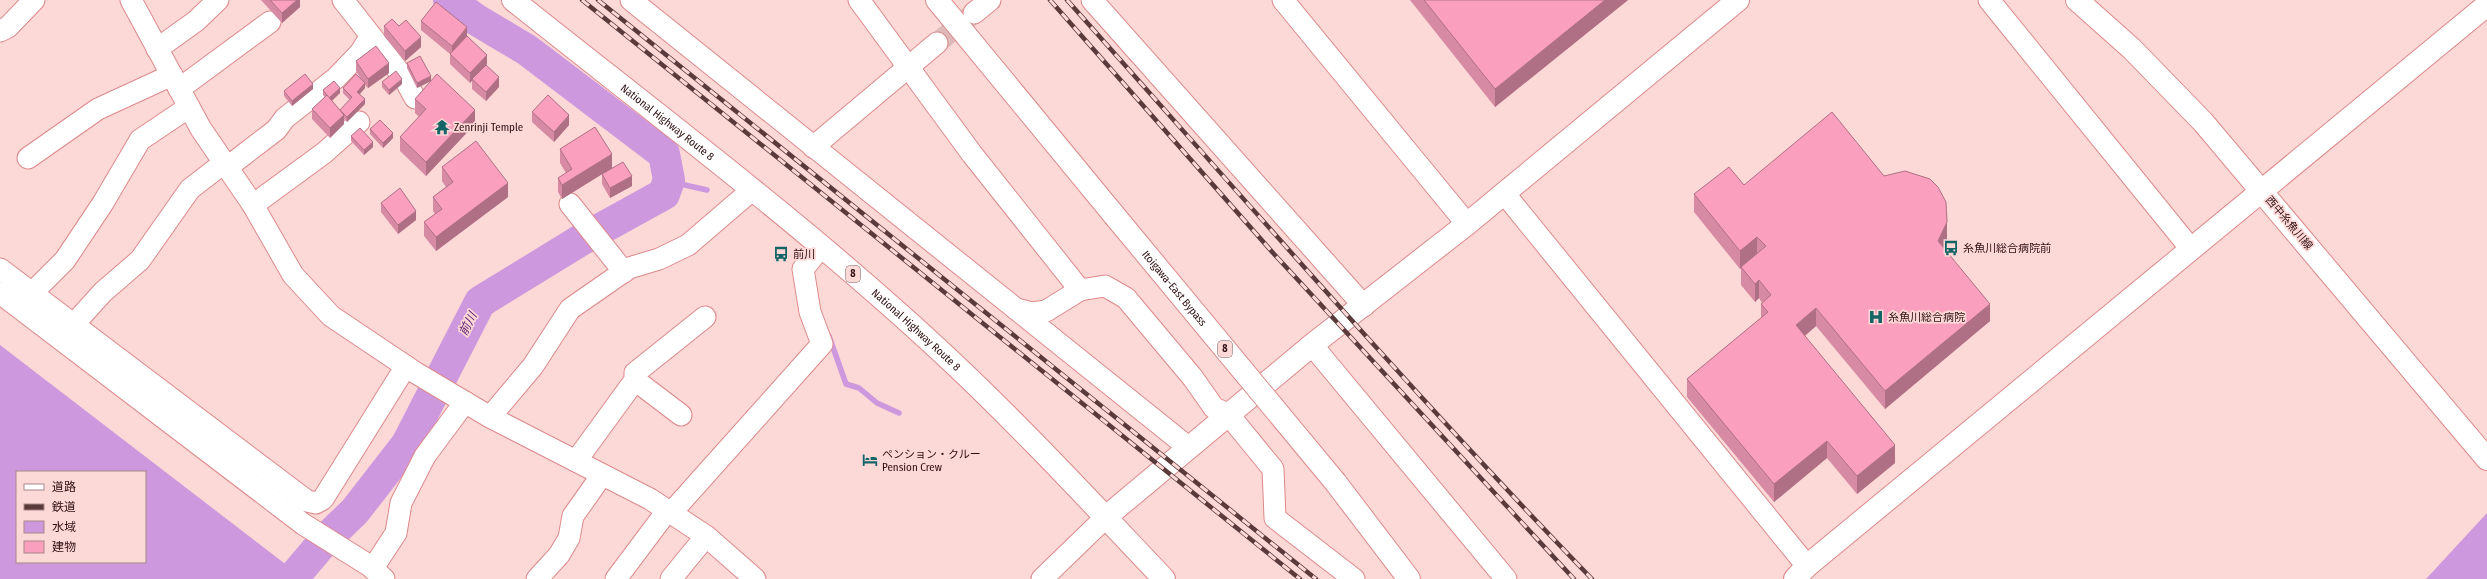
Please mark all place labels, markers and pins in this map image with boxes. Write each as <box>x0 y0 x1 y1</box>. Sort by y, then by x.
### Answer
temple icon: Zenrinji Temple <box>433 118 451 136</box>
place label: Zenrinji Temple <box>454 121 523 134</box>
bus stop icon: 糸魚川総合病院前 <box>1942 239 1960 257</box>
place label: 糸魚川総合病院前 <box>1963 242 2051 255</box>
bus stop icon: 前川 <box>772 245 790 263</box>
place label: 前川 <box>793 248 815 261</box>
hospital icon: 糸魚川総合病院 <box>1867 308 1885 326</box>
place label: 糸魚川総合病院 <box>1888 311 1965 324</box>
place label: ペンション・クルー Pension Crew <box>882 448 981 474</box>
hotel icon: ペンション・クルー Pension Crew <box>861 451 879 469</box>

